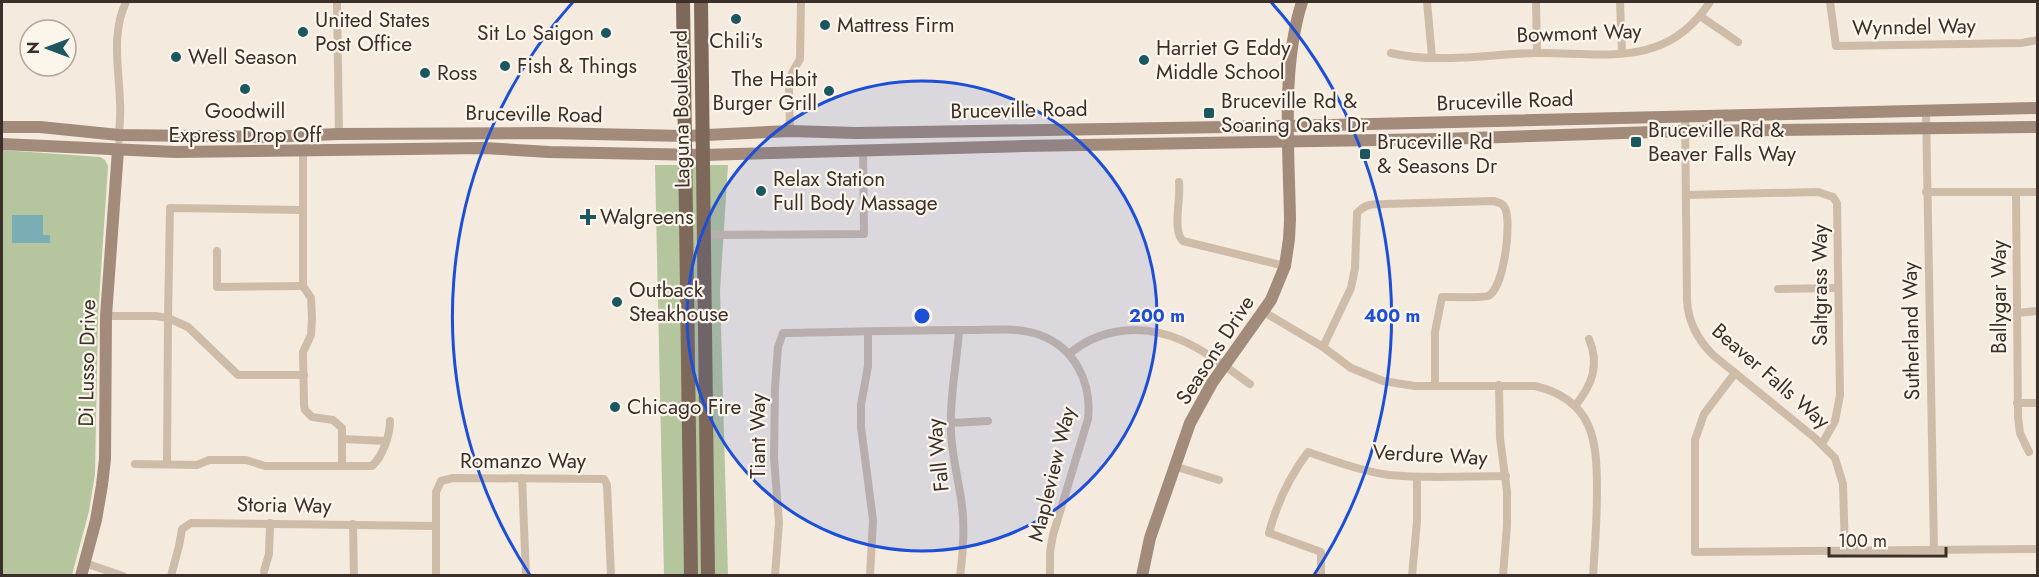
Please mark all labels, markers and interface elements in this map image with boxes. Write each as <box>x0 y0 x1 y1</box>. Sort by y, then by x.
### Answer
place label: United States Post Office <box>315 5 430 59</box>
place label: Mattress Firm <box>837 10 955 40</box>
street label: Wynndel Way <box>1852 11 1977 43</box>
marker: Chili's <box>729 12 743 26</box>
street label: Bowmont Way <box>1516 16 1643 50</box>
north arrow <box>18 18 78 78</box>
place label: Sit Lo Saigon <box>477 18 594 48</box>
marker: Mattress Firm <box>818 18 832 32</box>
marker: United States Post Office <box>296 25 310 39</box>
marker: Sit Lo Saigon <box>599 26 613 40</box>
place label: Chili's <box>709 26 763 56</box>
street label: Laguna Boulevard <box>665 30 697 188</box>
place label: Harriet G Eddy Middle School <box>1156 33 1291 87</box>
text: N <box>22 42 45 54</box>
place label: Well Season <box>188 42 297 72</box>
marker: Well Season <box>169 50 183 64</box>
place label: Fish & Things <box>517 51 637 81</box>
marker: Harriet G Eddy Middle School <box>1137 53 1151 67</box>
place label: Ross <box>437 58 477 88</box>
marker: Fish & Things <box>498 59 512 73</box>
place label: The Habit Burger Grill <box>712 64 817 118</box>
marker: Ross <box>418 66 432 80</box>
marker: Goodwill Express Drop Off <box>238 82 252 96</box>
marker: The Habit Burger Grill <box>822 84 836 98</box>
street label: Bruceville Road <box>1436 84 1574 118</box>
place label: Bruceville Rd & Soaring Oaks Dr <box>1221 86 1369 140</box>
street label: Bruceville Road <box>950 94 1088 126</box>
place label: Goodwill Express Drop Off <box>169 96 322 150</box>
street label: Bruceville Road <box>465 98 603 130</box>
marker: Bruceville Rd & Soaring Oaks Dr <box>1202 106 1216 120</box>
place label: Bruceville Rd & Beaver Falls Way <box>1648 115 1797 169</box>
place label: Bruceville Rd & Seasons Dr <box>1377 127 1498 181</box>
marker: Bruceville Rd & Beaver Falls Way <box>1629 135 1643 149</box>
marker: Bruceville Rd & Seasons Dr <box>1358 147 1372 161</box>
place label: Relax Station Full Body Massage <box>773 164 938 218</box>
marker: Relax Station Full Body Massage <box>754 184 768 198</box>
place label: Walgreens <box>600 202 694 232</box>
marker: Walgreens <box>581 210 595 224</box>
street label: Saltgrass Way <box>1805 223 1835 346</box>
street label: Ballygar Way <box>1984 239 2014 354</box>
street label: Sutherland Way <box>1895 261 1927 401</box>
place label: Outback Steakhouse <box>629 275 729 329</box>
street label: Seasons Drive <box>1168 289 1262 411</box>
marker: Outback Steakhouse <box>610 295 624 309</box>
street label: Di Lusso Drive <box>71 299 103 427</box>
text: 200 m <box>1129 303 1185 329</box>
text: 400 m <box>1364 303 1420 329</box>
centre of rings <box>912 306 932 326</box>
street label: Beaver Falls Way <box>1705 316 1837 436</box>
place label: Chicago Fire <box>627 392 742 422</box>
street label: Tiant Way <box>743 392 773 479</box>
marker: Chicago Fire <box>608 400 622 414</box>
street label: Mapleview Way <box>1021 403 1083 545</box>
street label: Fall Way <box>919 416 957 493</box>
street label: Verdure Way <box>1372 437 1489 473</box>
street label: Romanzo Way <box>460 446 587 476</box>
street label: Storia Way <box>236 489 333 521</box>
scale bar <box>1829 520 1946 558</box>
text: 100 m <box>1838 528 1887 554</box>

